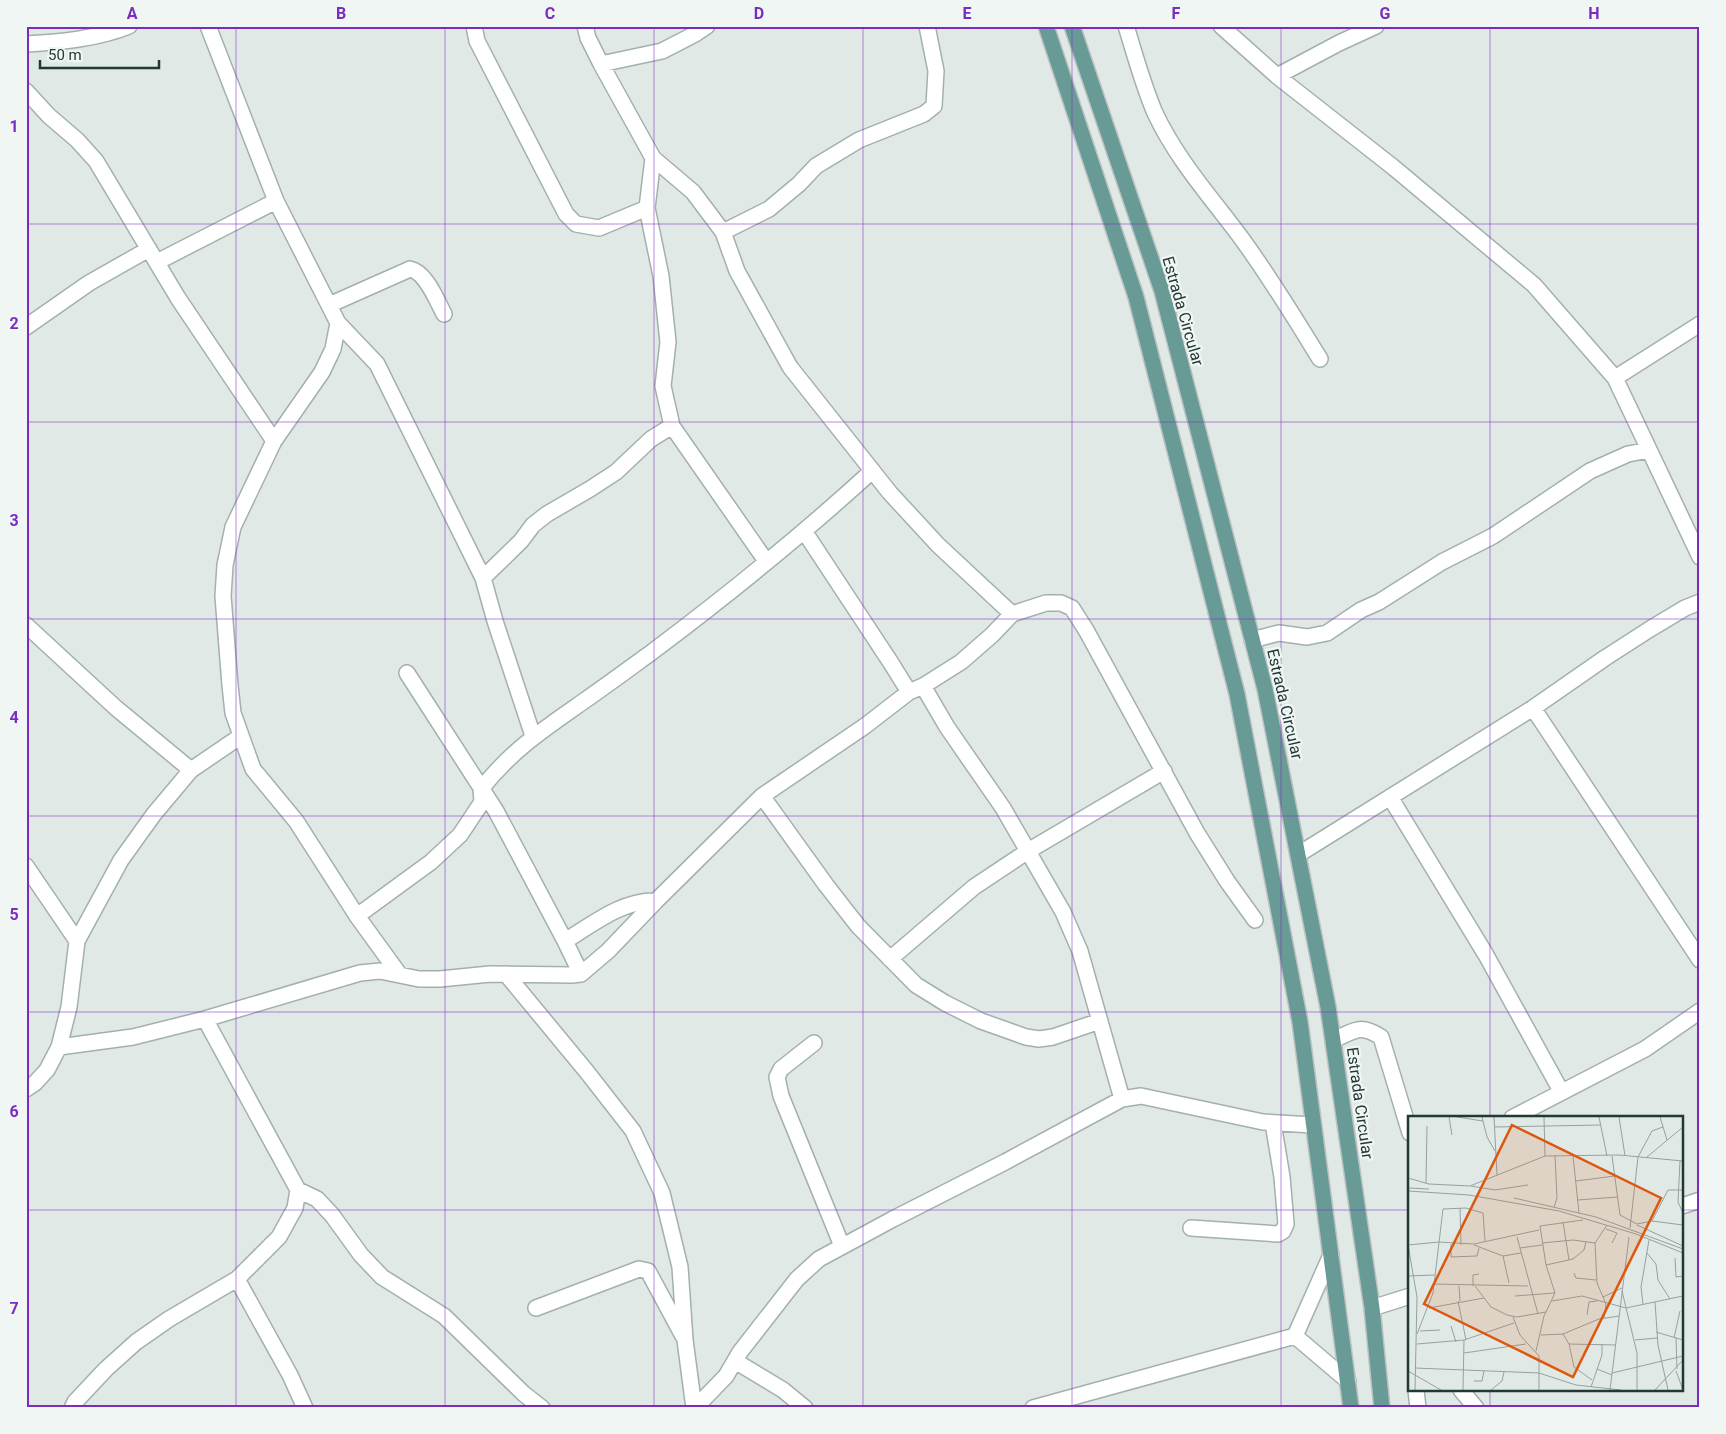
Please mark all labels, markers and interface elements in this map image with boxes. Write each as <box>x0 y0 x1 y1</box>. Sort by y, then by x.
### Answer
text: A <box>127 4 138 23</box>
text: B <box>336 4 346 23</box>
text: C <box>545 4 555 23</box>
text: D <box>754 4 764 23</box>
text: E <box>963 4 972 23</box>
text: F <box>1172 4 1181 23</box>
text: G <box>1380 4 1391 23</box>
text: H <box>1588 4 1600 23</box>
scale bar <box>40 38 159 70</box>
text: 50 m <box>48 46 82 64</box>
text: 1 <box>9 117 19 136</box>
street label: Estrada Circular <box>1158 254 1208 368</box>
text: 2 <box>9 314 19 333</box>
text: 3 <box>9 511 19 530</box>
street label: Estrada Circular <box>1263 647 1307 762</box>
text: 4 <box>9 708 19 727</box>
text: 5 <box>9 905 19 924</box>
street label: Estrada Circular <box>1343 1046 1377 1161</box>
text: 6 <box>9 1102 19 1121</box>
inset map <box>1408 1116 1684 1392</box>
text: 7 <box>9 1299 19 1318</box>

